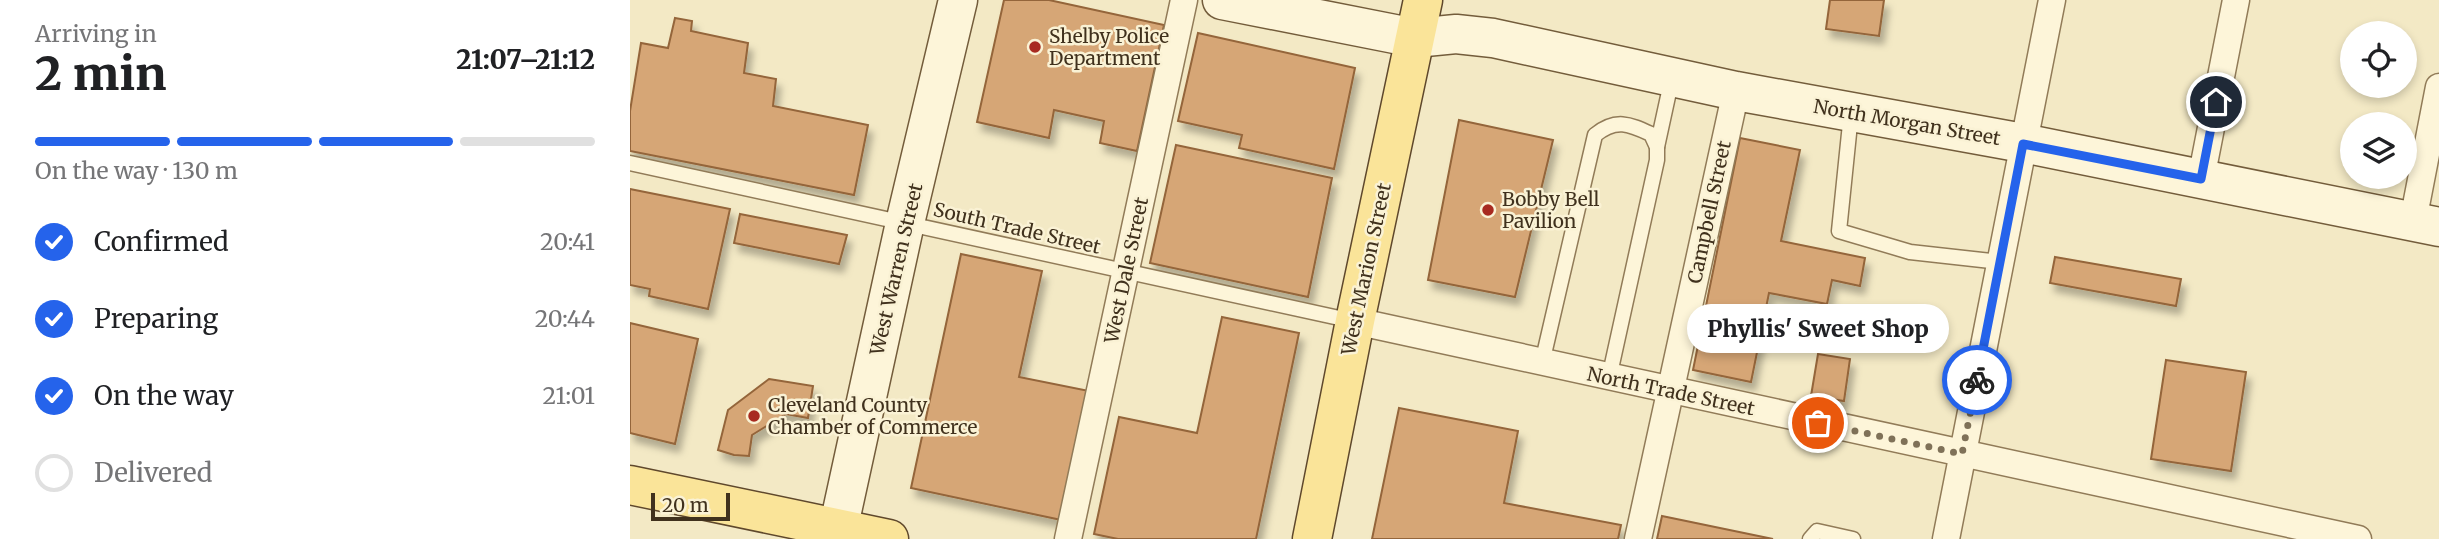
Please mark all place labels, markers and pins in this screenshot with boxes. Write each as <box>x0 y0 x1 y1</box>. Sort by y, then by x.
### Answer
place label: Shelby Police Department <box>1049 24 1169 70</box>
marker: Shelby Police Department <box>1027 39 1043 55</box>
pin <box>2186 72 2246 132</box>
place label: Bobby Bell Pavilion <box>1502 187 1600 233</box>
marker: Bobby Bell Pavilion <box>1480 202 1496 218</box>
callout: Phyllis' Sweet Shop <box>1687 304 1949 353</box>
place label: Cleveland County Chamber of Commerce <box>768 393 978 439</box>
pin <box>1788 393 1848 453</box>
marker: Cleveland County Chamber of Commerce <box>746 408 762 424</box>

